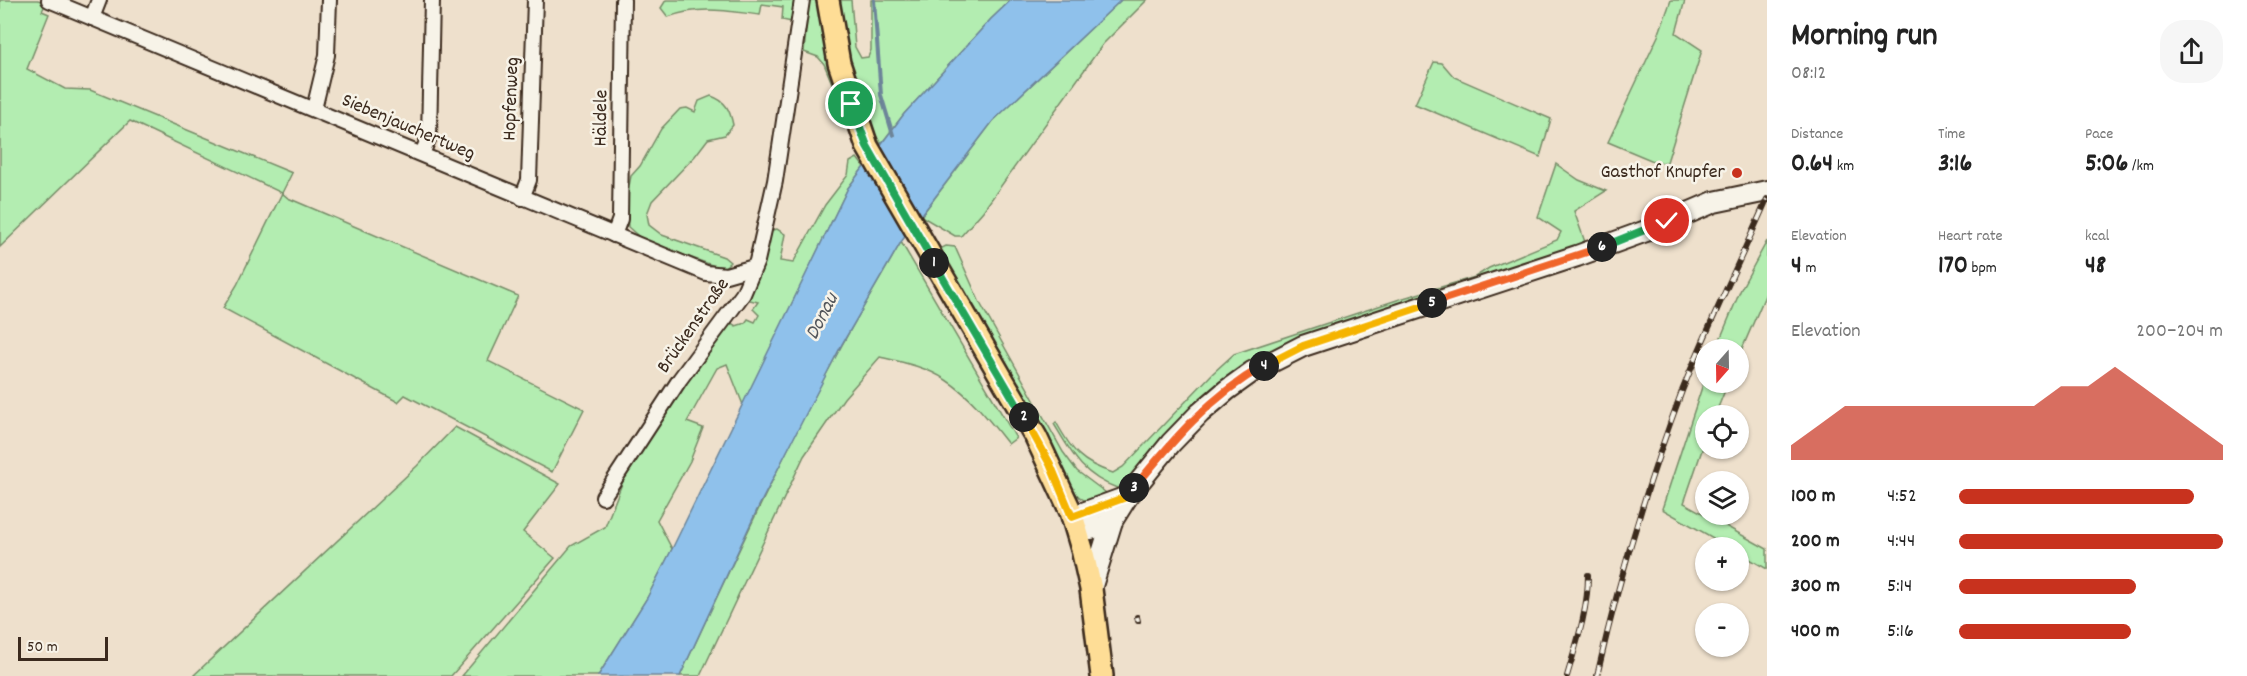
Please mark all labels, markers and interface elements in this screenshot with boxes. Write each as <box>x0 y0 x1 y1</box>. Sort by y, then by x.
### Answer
text: Morning run <box>1791 14 1938 61</box>
button: share <box>2160 20 2223 83</box>
street label: Hopfenweg <box>497 57 527 141</box>
text: 08:12 <box>1791 60 1826 88</box>
pin <box>825 78 876 129</box>
street label: Siebenjauchertweg <box>337 87 479 169</box>
icon: arrive <box>834 87 867 120</box>
street label: Häldele <box>588 89 616 147</box>
text: Distance <box>1791 123 1843 146</box>
text: Time <box>1938 123 1965 146</box>
text: Pace <box>2085 123 2113 146</box>
text: 0.64 <box>1791 146 1833 183</box>
text: 3:16 <box>1938 146 1972 183</box>
text: 5:06 <box>2085 146 2128 183</box>
text: km <box>1833 155 1854 178</box>
text: /km <box>2128 155 2154 178</box>
place label: Gasthof Knupfer <box>1600 159 1726 187</box>
marker: Gasthof Knupfer <box>1730 166 1744 180</box>
pin <box>1641 195 1692 246</box>
icon: check <box>1650 204 1683 237</box>
text: Elevation <box>1791 225 1847 248</box>
text: Heart rate <box>1938 225 2003 248</box>
text: kcal <box>2085 225 2109 248</box>
pin: 6 <box>1587 232 1617 262</box>
text: 6 <box>1598 235 1606 258</box>
pin: 1 <box>919 248 949 278</box>
text: 4 <box>1791 248 1802 285</box>
text: 170 <box>1938 248 1968 285</box>
text: 48 <box>2085 248 2106 285</box>
text: 1 <box>932 251 936 274</box>
text: m <box>1802 257 1816 280</box>
text: bpm <box>1968 257 1997 280</box>
street label: Brückenstraße <box>651 272 737 379</box>
water label: Donau <box>799 287 848 346</box>
pin: 5 <box>1417 288 1447 318</box>
text: 5 <box>1428 291 1436 314</box>
text: Elevation <box>1791 318 1861 346</box>
text: 200–204 m <box>2136 318 2223 346</box>
north arrow <box>1695 339 1749 393</box>
map controls <box>1695 339 1749 657</box>
pin: 4 <box>1249 351 1279 381</box>
text: 4 <box>1261 354 1267 377</box>
pin: 2 <box>1009 402 1039 432</box>
text: 2 <box>1021 405 1028 428</box>
button: locate <box>1695 405 1749 459</box>
button: layers <box>1695 471 1749 525</box>
pin: 3 <box>1119 473 1149 503</box>
text: 3 <box>1130 476 1138 499</box>
text: 100 m <box>1791 483 1836 511</box>
text: 4:52 <box>1887 483 1917 511</box>
text: 200 m <box>1791 528 1840 556</box>
text: 4:44 <box>1887 528 1915 556</box>
button: + <box>1695 537 1749 591</box>
text: 300 m <box>1791 573 1840 601</box>
text: 5:14 <box>1887 573 1912 601</box>
button: − <box>1695 603 1749 657</box>
text: 400 m <box>1791 618 1839 646</box>
text: 5:16 <box>1887 618 1914 646</box>
scale bar <box>18 634 108 662</box>
text: 50 m <box>27 636 58 659</box>

